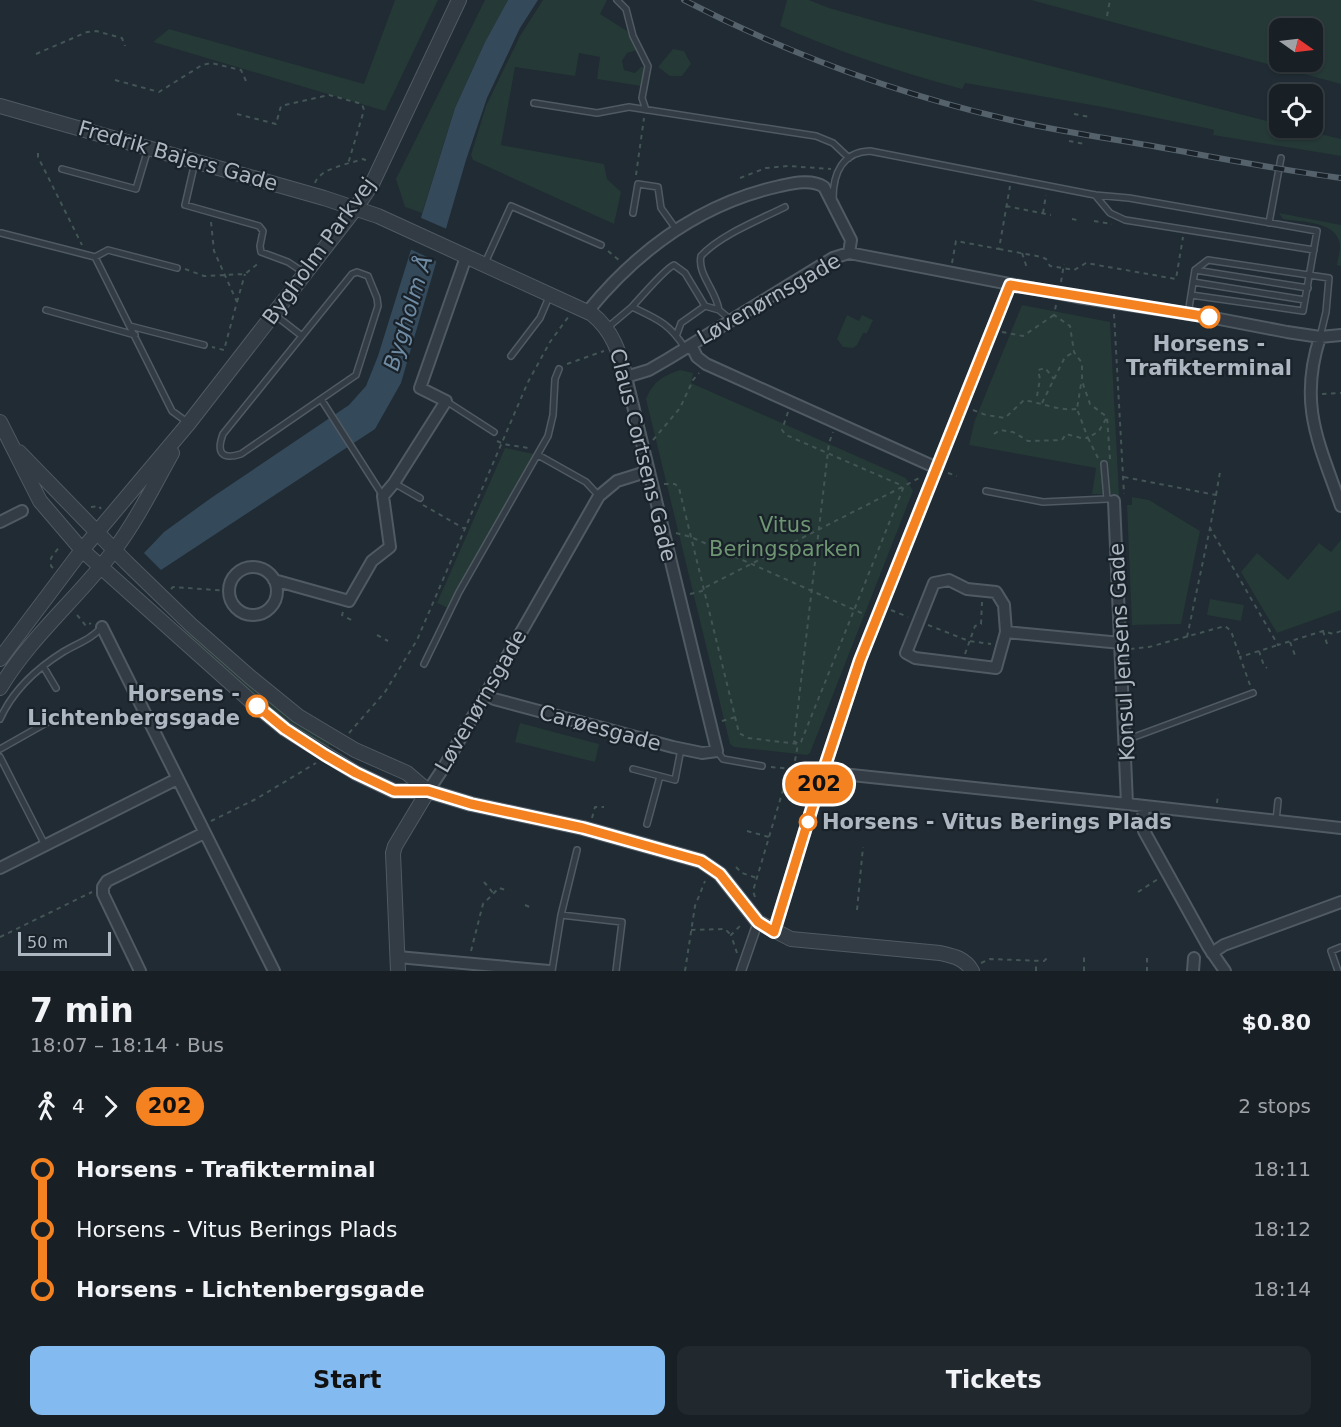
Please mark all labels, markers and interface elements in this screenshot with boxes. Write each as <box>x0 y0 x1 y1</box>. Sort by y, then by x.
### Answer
north arrow <box>1269 18 1323 72</box>
map controls <box>1269 18 1323 138</box>
button: locate <box>1269 84 1323 138</box>
street label: Fredrik Bajers Gade <box>76 116 280 196</box>
street label: Bygholm Parkvej <box>258 173 380 329</box>
street label: Løvenørnsgade <box>693 248 845 350</box>
water label: Bygholm Å <box>378 252 437 374</box>
marker: Horsens - Trafikterminal <box>1198 306 1220 328</box>
place label: Horsens - Trafikterminal <box>1126 332 1292 380</box>
street label: Claus Cortsens Gade <box>605 346 681 564</box>
park label: Vitus Beringsparken <box>709 513 861 561</box>
street label: Konsul Jensens Gade <box>1104 542 1140 762</box>
street label: Løvenørnsgade <box>430 625 532 777</box>
place label: Horsens - Lichtenbergsgade <box>27 682 240 730</box>
marker: Horsens - Lichtenbergsgade <box>246 695 268 717</box>
street label: Carøesgade <box>536 700 664 756</box>
line badge: 202 <box>784 764 854 804</box>
text: 202 <box>797 772 841 796</box>
place label: Horsens - Vitus Berings Plads <box>822 810 1172 834</box>
marker: Horsens - Vitus Berings Plads <box>799 813 817 831</box>
scale bar <box>18 929 111 956</box>
text: 50 m <box>27 933 68 952</box>
text: 7 min <box>30 991 134 1030</box>
text: $0.80 <box>1241 1010 1311 1035</box>
text: 18:07 – 18:14 · Bus <box>30 1033 224 1057</box>
icon: walk <box>30 1090 63 1123</box>
icon: forward <box>94 1090 127 1123</box>
text: 4 <box>72 1094 85 1118</box>
text: 202 <box>148 1094 192 1118</box>
text: 2 stops <box>1238 1094 1311 1118</box>
text: Horsens - Trafikterminal <box>76 1157 376 1182</box>
text: 18:11 <box>1253 1157 1311 1181</box>
text: Horsens - Vitus Berings Plads <box>76 1217 398 1242</box>
text: 18:12 <box>1253 1217 1311 1241</box>
text: Horsens - Lichtenbergsgade <box>76 1277 425 1302</box>
text: 18:14 <box>1253 1277 1311 1301</box>
button: Start <box>30 1346 665 1415</box>
button: Tickets <box>677 1346 1311 1415</box>

